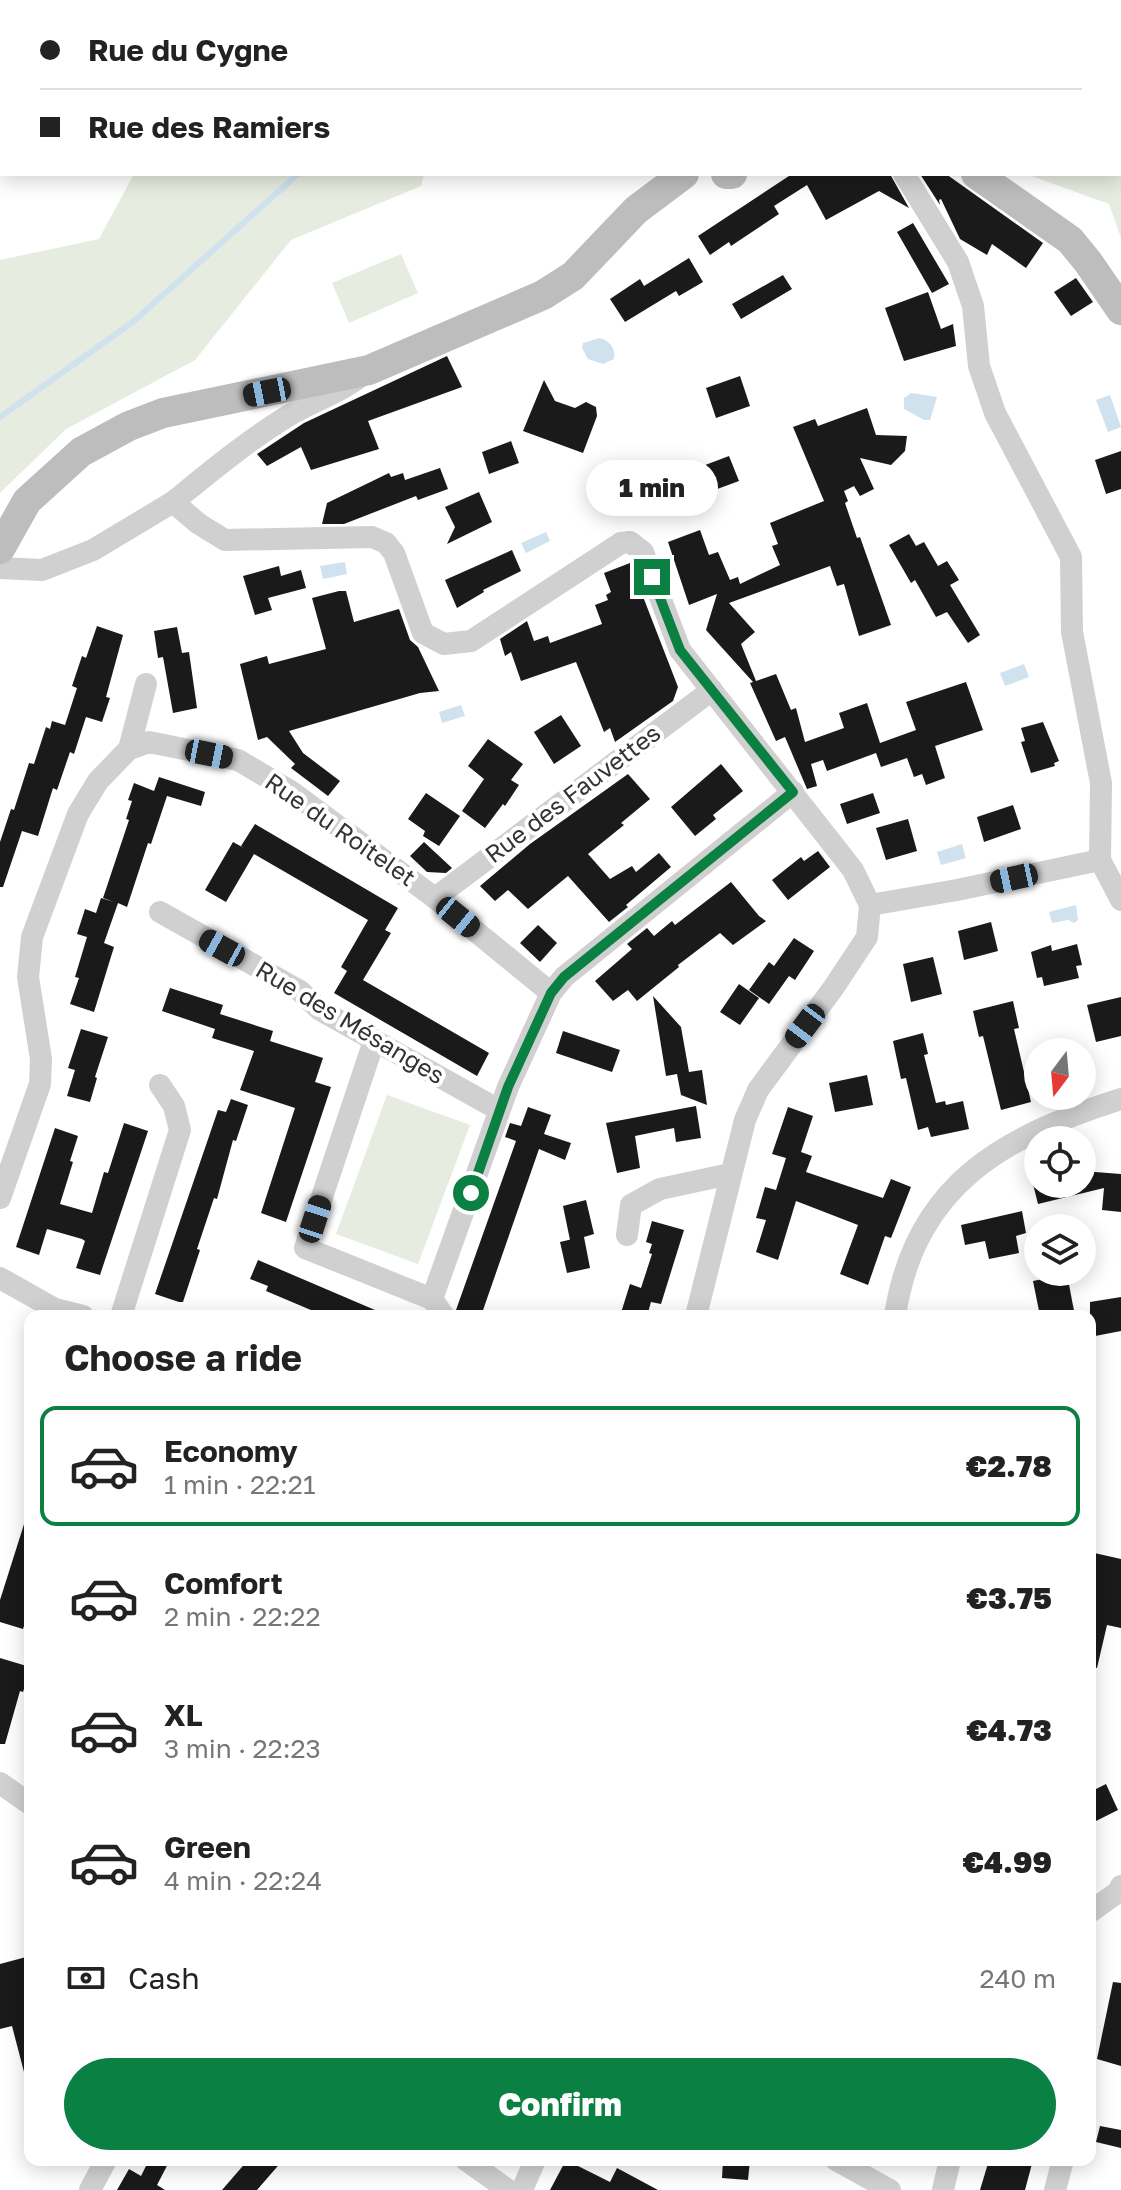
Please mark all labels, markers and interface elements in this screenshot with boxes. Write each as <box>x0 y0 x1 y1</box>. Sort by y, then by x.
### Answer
text: Rue du Cygne <box>88 32 288 68</box>
text: Rue des Ramiers <box>88 109 330 145</box>
car <box>241 376 293 408</box>
callout: 1 min <box>586 461 718 517</box>
text: 1 min <box>619 472 685 503</box>
route end <box>634 559 670 595</box>
street label: Rue des Fauvettes <box>479 717 665 868</box>
car <box>183 738 235 770</box>
street label: Rue du Roitelet <box>260 766 422 891</box>
car <box>988 861 1040 895</box>
car <box>432 893 484 941</box>
car <box>195 926 249 970</box>
street label: Rue des Mésanges <box>251 954 450 1089</box>
car <box>781 1000 829 1052</box>
north arrow <box>1024 1038 1096 1110</box>
map controls <box>1024 1038 1096 1286</box>
button: locate <box>1024 1126 1096 1198</box>
route start <box>453 1175 489 1211</box>
car <box>296 1192 334 1246</box>
button: layers <box>1024 1214 1096 1286</box>
text: Choose a ride <box>64 1336 302 1379</box>
icon: car <box>68 1430 140 1502</box>
text: Economy <box>164 1433 298 1469</box>
text: €2.78 <box>966 1448 1052 1484</box>
text: 1 min · 22:21 <box>164 1469 316 1500</box>
icon: car <box>68 1562 140 1634</box>
text: Comfort <box>164 1565 283 1601</box>
text: €3.75 <box>966 1580 1052 1616</box>
text: 2 min · 22:22 <box>164 1601 320 1632</box>
icon: car <box>68 1694 140 1766</box>
text: XL <box>164 1697 203 1733</box>
text: €4.73 <box>966 1712 1052 1748</box>
text: 3 min · 22:23 <box>164 1733 321 1764</box>
icon: car <box>68 1826 140 1898</box>
text: Green <box>164 1829 251 1865</box>
text: €4.99 <box>962 1844 1052 1880</box>
text: 4 min · 22:24 <box>164 1865 322 1896</box>
icon: cash <box>64 1956 108 2000</box>
text: Cash <box>128 1960 200 1996</box>
text: 240 m <box>979 1963 1056 1994</box>
button: Confirm <box>64 2058 1056 2150</box>

